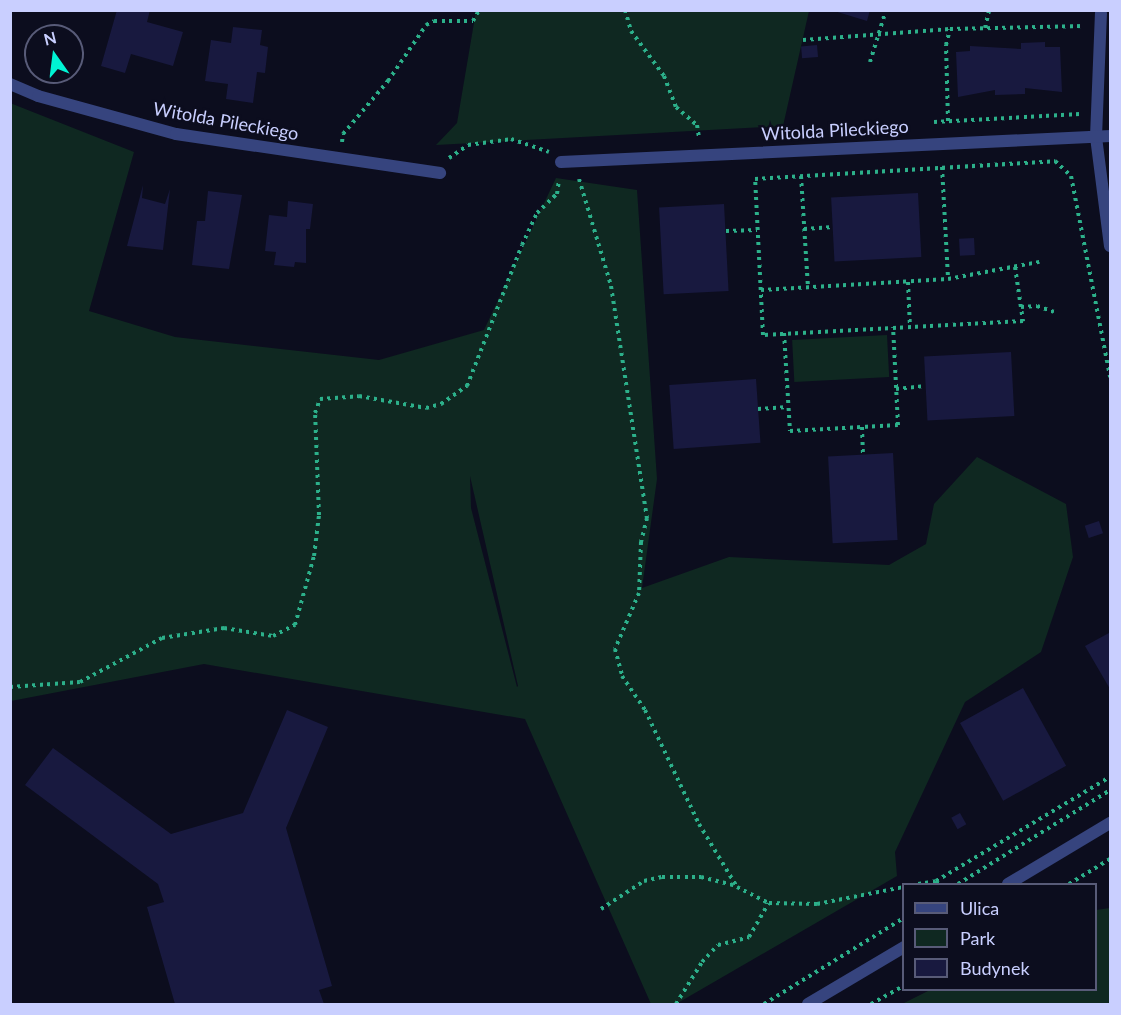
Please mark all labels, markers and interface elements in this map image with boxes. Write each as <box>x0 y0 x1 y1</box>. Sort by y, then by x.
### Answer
north arrow <box>24 24 84 84</box>
text: N <box>42 27 58 49</box>
street label: Witolda Pileckiego <box>152 98 300 144</box>
street label: Witolda Pileckiego <box>761 115 909 145</box>
legend <box>902 883 1097 991</box>
text: Ulica <box>960 897 999 919</box>
text: Park <box>960 927 995 949</box>
text: Budynek <box>960 957 1030 979</box>

